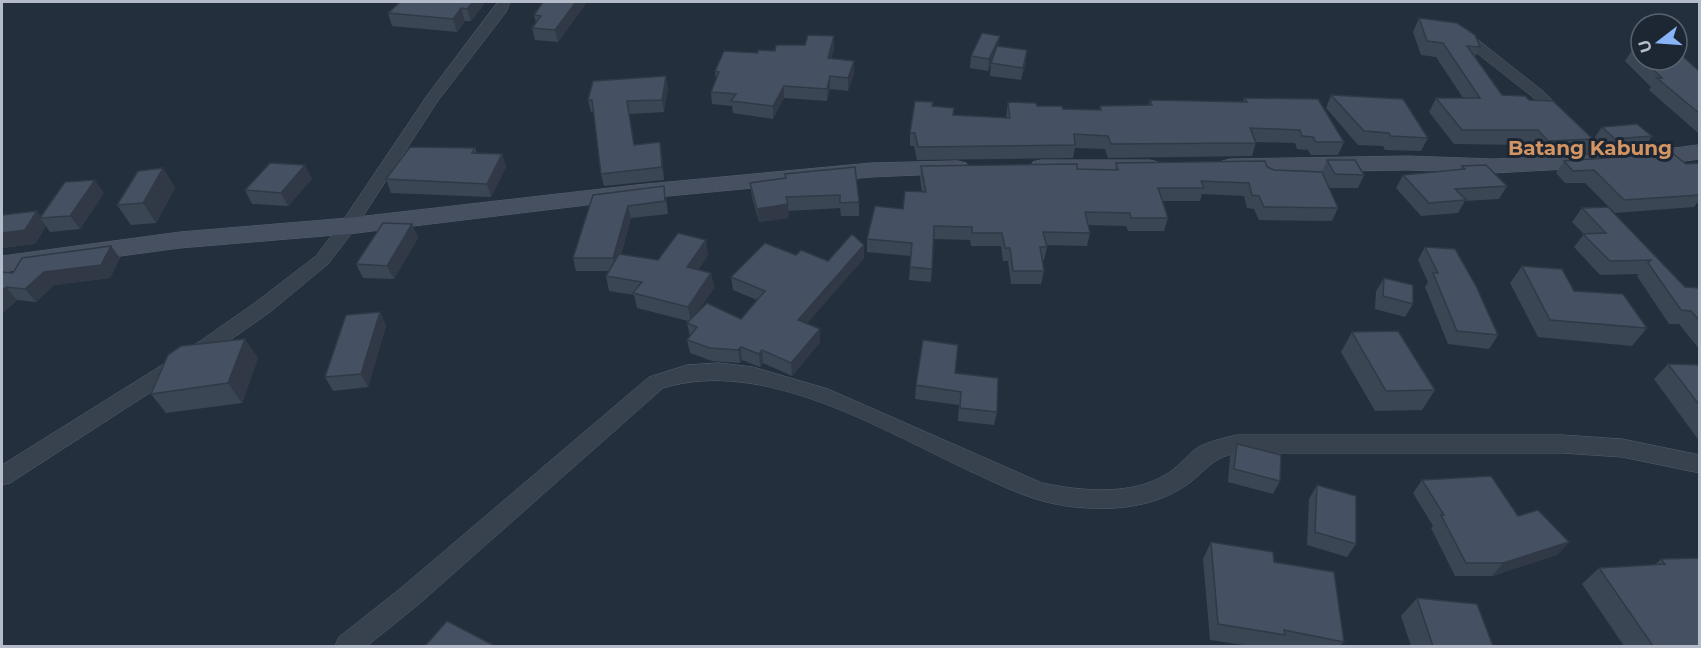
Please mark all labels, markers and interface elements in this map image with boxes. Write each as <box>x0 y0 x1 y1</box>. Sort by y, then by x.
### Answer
north arrow <box>1629 12 1689 72</box>
text: U <box>1634 37 1656 55</box>
district label: Batang Kabung <box>1508 136 1672 160</box>

